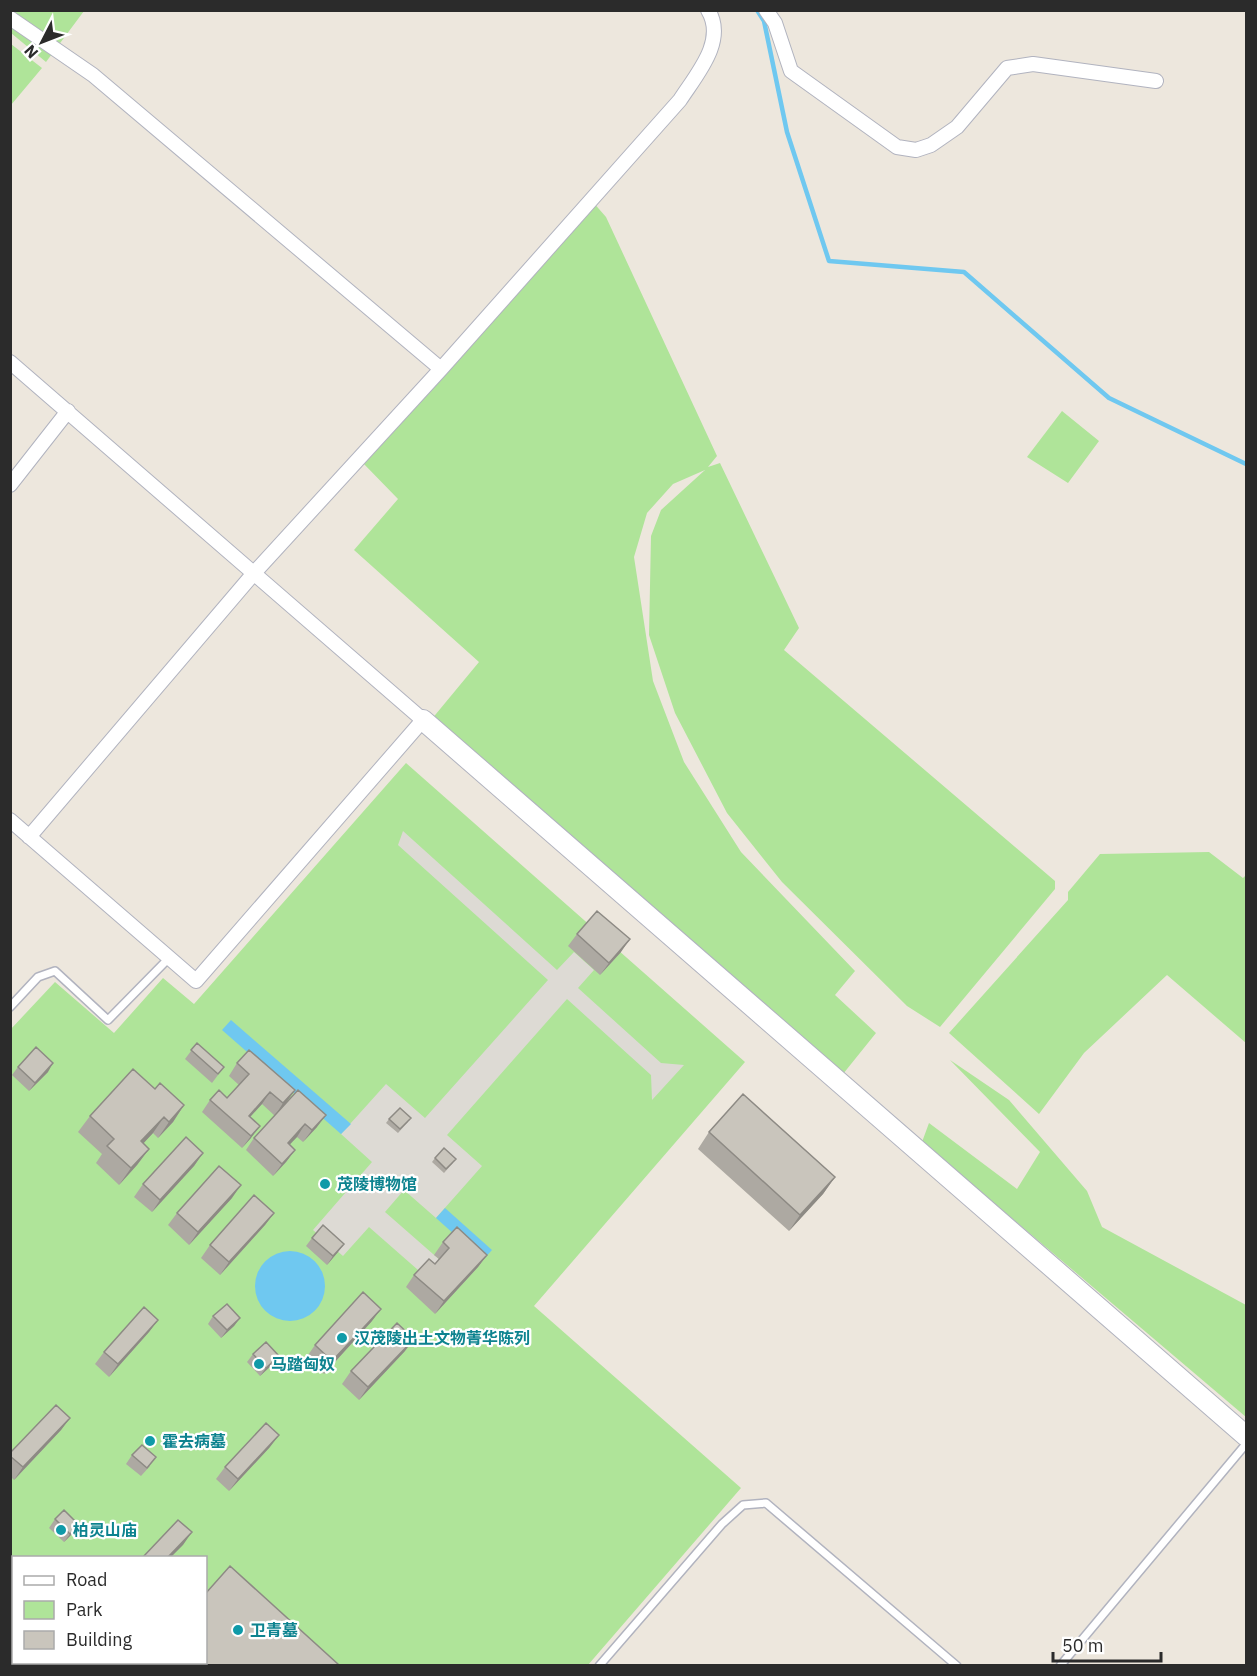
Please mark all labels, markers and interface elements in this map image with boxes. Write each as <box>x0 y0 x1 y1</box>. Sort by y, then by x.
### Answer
north arrow <box>12 12 72 72</box>
text: N <box>20 41 42 63</box>
place label: 茂陵博物馆 <box>337 1174 417 1194</box>
marker: 茂陵博物馆 <box>318 1177 332 1191</box>
place label: 汉茂陵出土文物菁华陈列 <box>354 1328 530 1348</box>
marker: 汉茂陵出土文物菁华陈列 <box>335 1331 349 1345</box>
place label: 马踏匈奴 <box>271 1354 335 1374</box>
marker: 马踏匈奴 <box>252 1357 266 1371</box>
place label: 霍去病墓 <box>162 1431 226 1451</box>
marker: 霍去病墓 <box>143 1434 157 1448</box>
place label: 柏灵山庙 <box>73 1520 137 1540</box>
marker: 柏灵山庙 <box>54 1523 68 1537</box>
legend <box>12 1556 207 1664</box>
text: Road <box>66 1568 107 1591</box>
text: Park <box>66 1598 103 1621</box>
place label: 卫青墓 <box>250 1620 298 1640</box>
marker: 卫青墓 <box>231 1623 245 1637</box>
scale bar <box>1053 1625 1161 1663</box>
text: Building <box>66 1628 133 1651</box>
text: 50 m <box>1062 1634 1104 1657</box>

